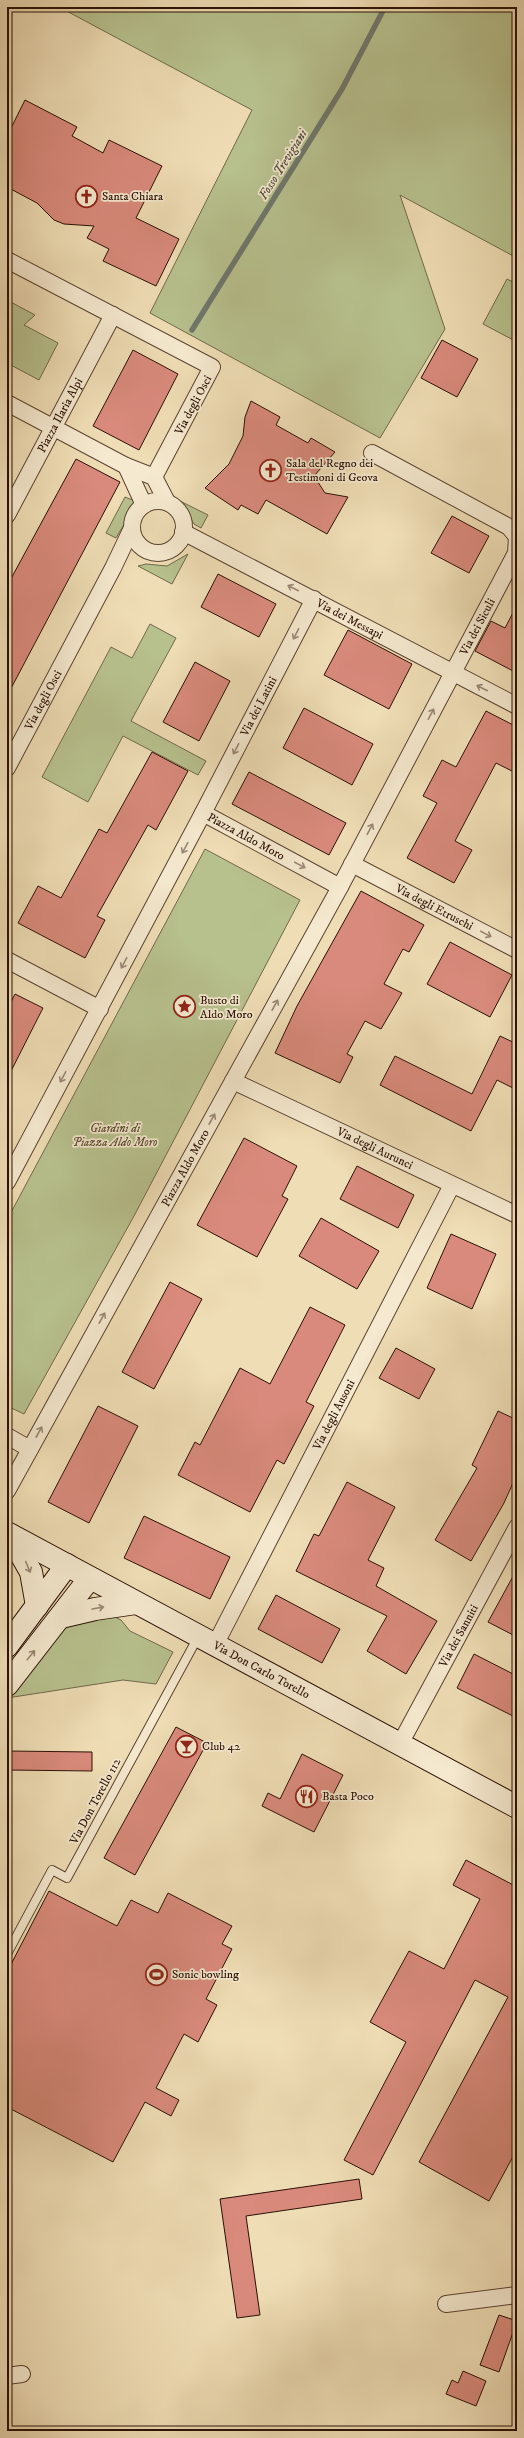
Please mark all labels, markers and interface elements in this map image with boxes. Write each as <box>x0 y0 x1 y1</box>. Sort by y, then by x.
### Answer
water label: Fosso Trevigiani <box>255 125 312 202</box>
church icon: Santa Chiara <box>73 183 99 209</box>
place label: Santa Chiara <box>102 189 164 204</box>
street label: Via degli Osci <box>171 373 215 438</box>
street label: Piazza Ilaria Alpi <box>34 375 86 455</box>
place label: Sala del Regno dei Testimoni di Geova <box>286 456 379 485</box>
church icon: Sala del Regno dei Testimoni di Geova <box>258 457 284 483</box>
one-way arrow <box>287 584 299 592</box>
street label: Via dei Messapi <box>313 595 385 643</box>
street label: Via dei Siculi <box>456 596 499 659</box>
one-way arrow <box>292 628 299 640</box>
street label: Via degli Osci <box>21 668 65 733</box>
street label: Via dei Latini <box>237 674 280 740</box>
one-way arrow <box>477 684 489 691</box>
one-way arrow <box>427 708 435 720</box>
one-way arrow <box>232 743 240 755</box>
street label: Piazza Aldo Moro <box>205 810 287 864</box>
one-way arrow <box>367 823 374 835</box>
one-way arrow <box>181 842 188 854</box>
one-way arrow <box>293 861 305 869</box>
street label: Via degli Etruschi <box>392 881 476 934</box>
one-way arrow <box>480 930 492 938</box>
one-way arrow <box>120 957 128 969</box>
place label: Busto di Aldo Moro <box>200 993 253 1022</box>
place icon: Busto di Aldo Moro <box>172 994 198 1020</box>
one-way arrow <box>271 999 279 1011</box>
one-way arrow <box>59 1071 66 1083</box>
one-way arrow <box>209 1113 216 1125</box>
park label: Giardini di Piazza Aldo Moro <box>72 1121 158 1150</box>
street label: Via degli Aurunci <box>333 1124 415 1173</box>
street label: Piazza Aldo Moro <box>158 1127 213 1209</box>
one-way arrow <box>99 1313 107 1325</box>
street label: Via degli Ausoni <box>309 1377 358 1454</box>
one-way arrow <box>36 1426 44 1438</box>
one-way arrow <box>25 1560 32 1572</box>
street label: Via dei Sanniti <box>435 1602 482 1671</box>
one-way arrow <box>91 1604 104 1612</box>
street label: Via Don Carlo Torello <box>210 1638 312 1702</box>
one-way arrow <box>27 1649 36 1660</box>
bar icon: Club 42 <box>173 1733 199 1759</box>
place label: Club 42 <box>202 1739 240 1754</box>
street label: Via Don Torello 112 <box>66 1756 124 1848</box>
restaurant icon: Basta Poco <box>294 1783 320 1809</box>
place label: Basta Poco <box>322 1789 374 1804</box>
sports icon: Sonic bowling <box>143 1961 169 1987</box>
place label: Sonic bowling <box>172 1967 239 1982</box>

